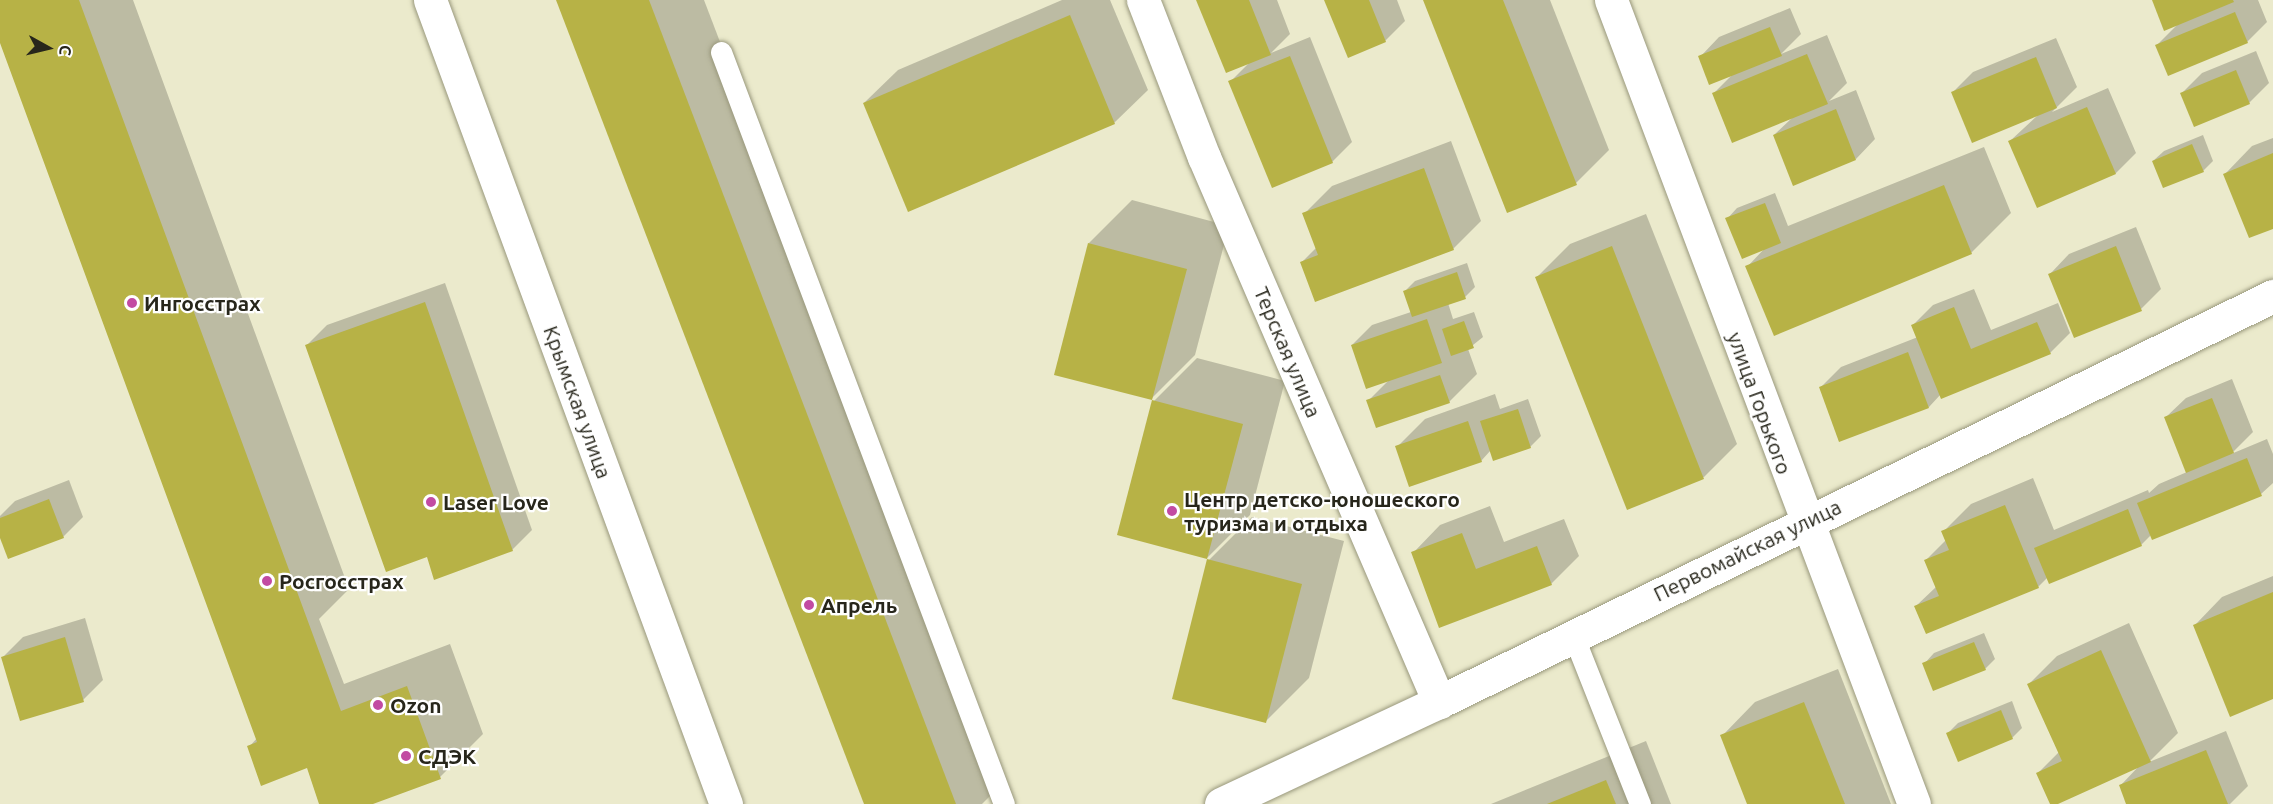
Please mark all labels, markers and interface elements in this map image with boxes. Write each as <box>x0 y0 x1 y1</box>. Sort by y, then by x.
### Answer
north arrow <box>18 18 78 78</box>
text: С <box>56 44 75 57</box>
street label: Терская улица <box>1249 283 1327 421</box>
place label: Ингосстрах <box>144 290 261 316</box>
marker: Ингосстрах <box>125 296 139 310</box>
street label: Крымская улица <box>539 322 617 482</box>
street label: улица Горького <box>1723 328 1797 478</box>
place label: Центр детско-юношеского туризма и отдыха <box>1184 486 1460 536</box>
place label: Laser Love <box>443 489 549 515</box>
street label: Первомайская улица <box>1649 494 1845 606</box>
marker: Laser Love <box>424 495 438 509</box>
marker: Центр детско-юношеского туризма и отдыха <box>1165 504 1179 518</box>
place label: Росгосстрах <box>279 568 404 594</box>
marker: Росгосстрах <box>260 574 274 588</box>
place label: Апрель <box>821 592 897 618</box>
marker: Апрель <box>802 598 816 612</box>
place label: Ozon <box>390 692 441 718</box>
marker: Ozon <box>371 698 385 712</box>
place label: СДЭК <box>418 743 476 769</box>
marker: СДЭК <box>399 749 413 763</box>

